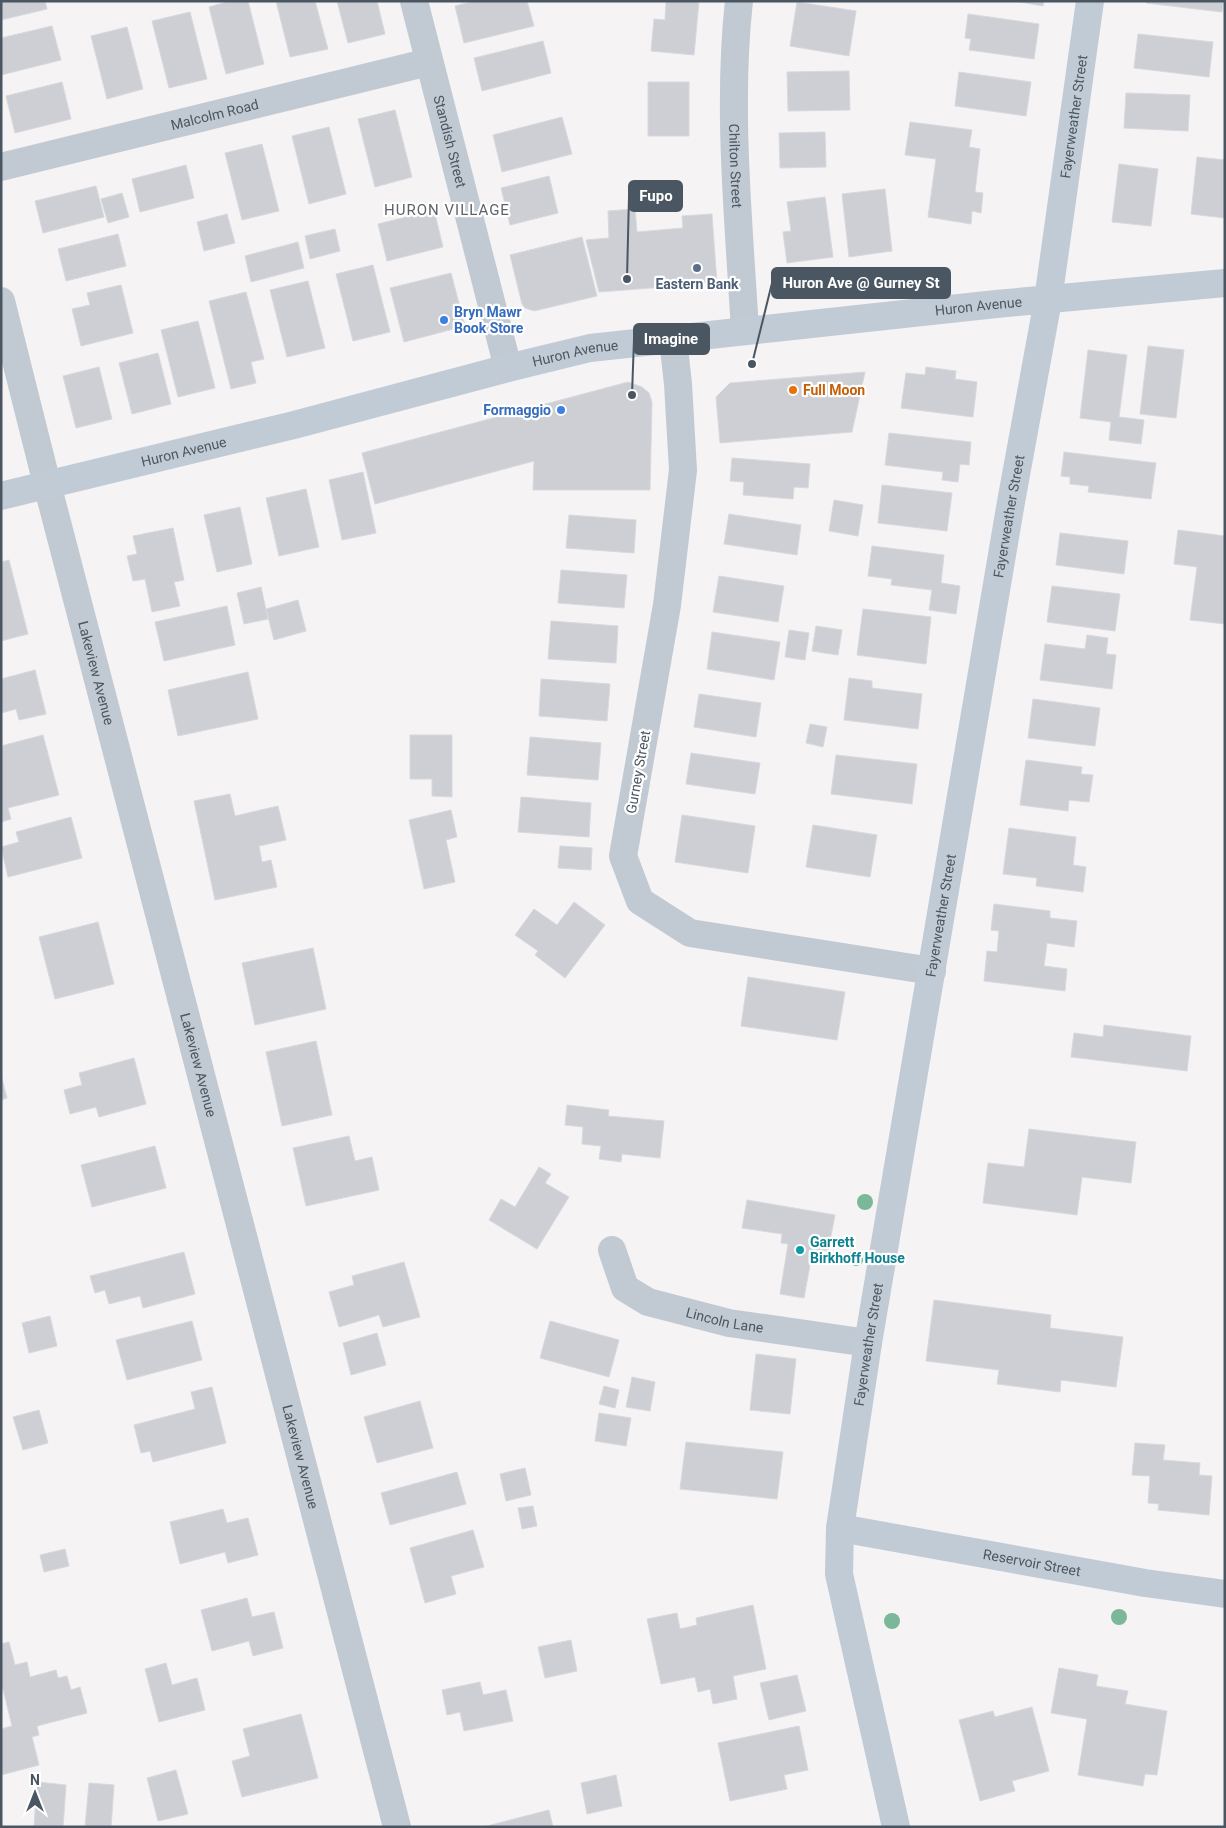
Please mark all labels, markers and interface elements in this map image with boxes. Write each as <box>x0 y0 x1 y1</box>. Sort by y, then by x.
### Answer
street label: Fayerweather Street <box>1057 54 1090 179</box>
street label: Standish Street <box>430 93 470 190</box>
street label: Malcolm Road <box>169 96 260 133</box>
street label: Chilton Street <box>726 124 745 209</box>
callout: Fupo <box>629 181 682 211</box>
text: Fupo <box>639 187 673 205</box>
district label: HURON VILLAGE <box>384 201 510 219</box>
marker: Eastern Bank <box>691 262 703 274</box>
callout: Huron Ave @ Gurney St <box>772 268 950 298</box>
text: Huron Ave @ Gurney St <box>782 274 940 292</box>
place label: Eastern Bank <box>655 276 739 292</box>
street label: Huron Avenue <box>934 294 1023 319</box>
place label: Bryn Mawr Book Store <box>454 304 524 336</box>
marker: Bryn Mawr Book Store <box>438 314 450 326</box>
callout: Imagine <box>634 324 709 354</box>
text: Imagine <box>644 330 698 348</box>
street label: Huron Avenue <box>531 337 619 370</box>
place label: Full Moon <box>803 382 865 398</box>
marker: Full Moon <box>787 384 799 396</box>
place label: Formaggio <box>483 402 551 418</box>
marker: Formaggio <box>555 404 567 416</box>
street label: Huron Avenue <box>139 434 228 470</box>
street label: Fayerweather Street <box>990 453 1028 579</box>
street label: Lakeview Avenue <box>75 619 117 727</box>
street label: Gurney Street <box>623 729 653 815</box>
street label: Fayerweather Street <box>922 852 959 978</box>
street label: Lakeview Avenue <box>177 1011 220 1119</box>
place label: Garrett Birkhoff House <box>810 1234 905 1266</box>
marker: Garrett Birkhoff House <box>794 1244 806 1256</box>
street label: Fayerweather Street <box>851 1281 886 1407</box>
street label: Lincoln Lane <box>684 1304 765 1336</box>
street label: Lakeview Avenue <box>279 1403 322 1511</box>
street label: Reservoir Street <box>982 1546 1082 1579</box>
north arrow <box>10 1768 60 1818</box>
text: N <box>30 1772 40 1788</box>

